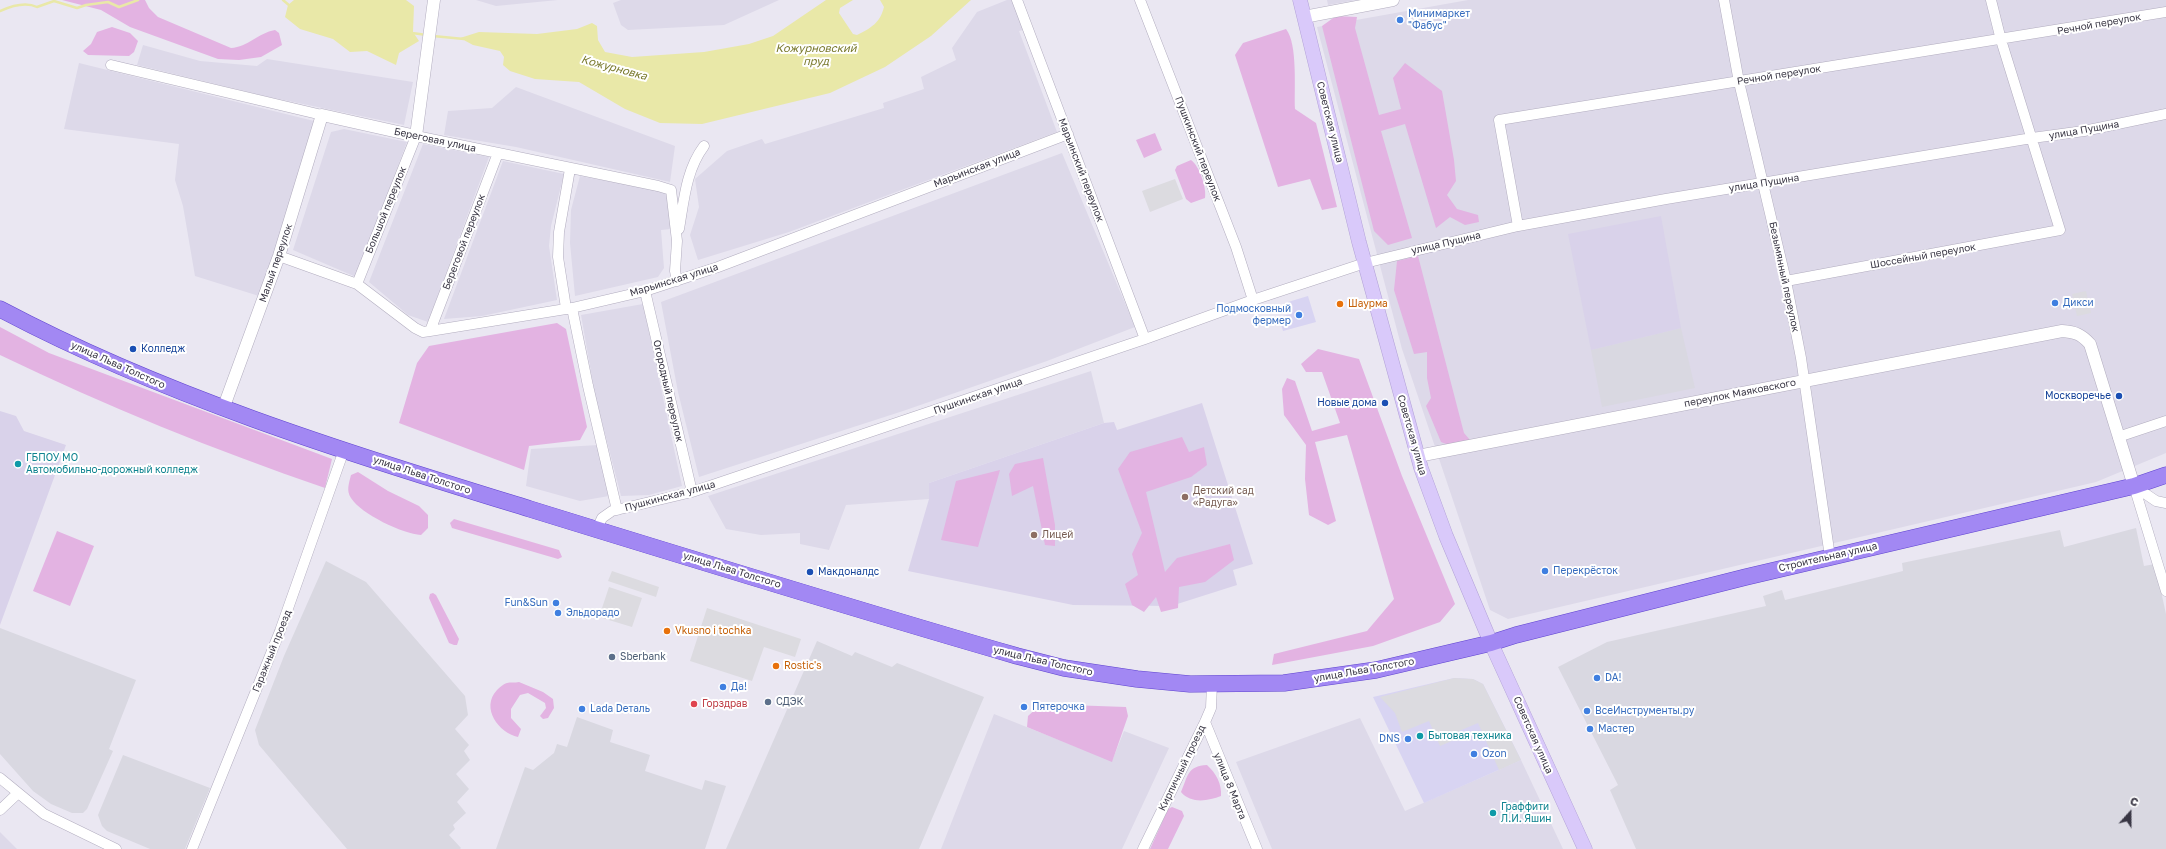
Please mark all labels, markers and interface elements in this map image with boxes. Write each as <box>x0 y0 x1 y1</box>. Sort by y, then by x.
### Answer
place label: Минимаркет "Фабус" <box>1408 8 1470 32</box>
street label: Речной переулок <box>2056 11 2142 37</box>
marker: Минимаркет "Фабус" <box>1395 15 1405 25</box>
water label: Кожурновский пруд <box>776 42 856 68</box>
water label: Кожурновка <box>580 53 648 83</box>
street label: Речной переулок <box>1736 62 1822 88</box>
street label: Советская улица <box>1314 80 1346 164</box>
street label: Пушкинский переулок <box>1172 95 1224 203</box>
street label: Марьинский переулок <box>1056 116 1106 224</box>
street label: улица Пущина <box>2048 118 2120 142</box>
street label: Береговая улица <box>393 125 477 155</box>
street label: Марьинская улица <box>932 146 1022 190</box>
street label: Большой переулок <box>363 165 409 255</box>
street label: улица Пущина <box>1728 172 1800 194</box>
street label: Береговой переулок <box>440 192 488 292</box>
street label: Безымянный переулок <box>1766 221 1802 333</box>
street label: Малый переулок <box>257 222 295 304</box>
street label: улица Пущина <box>1410 229 1482 257</box>
street label: Шоссейный переулок <box>1869 241 1977 271</box>
street label: Марьинская улица <box>628 261 720 299</box>
place label: Дикси <box>2063 297 2093 309</box>
place label: Шаурма <box>1348 298 1388 310</box>
marker: Дикси <box>2050 298 2060 308</box>
marker: Шаурма <box>1335 299 1345 309</box>
place label: Подмосковный фермер <box>1216 303 1291 326</box>
marker: Подмосковный фермер <box>1294 310 1304 320</box>
street label: улица Льва Толстого <box>69 339 167 391</box>
street label: Огородный переулок <box>650 339 686 443</box>
place label: Колледж <box>141 343 185 355</box>
marker: Колледж <box>128 344 138 354</box>
street label: Пушкинская улица <box>932 375 1024 417</box>
street label: переулок Маяковского <box>1683 376 1797 410</box>
place label: Москворечье <box>2045 390 2111 402</box>
marker: Москворечье <box>2114 391 2124 401</box>
street label: Советская улица <box>1395 393 1429 477</box>
place label: Новые дома <box>1317 397 1377 409</box>
marker: Новые дома <box>1380 398 1390 408</box>
place label: ГБПОУ МО Автомобильно-дорожный колледж <box>26 452 198 476</box>
street label: улица Льва Толстого <box>372 454 472 496</box>
marker: ГБПОУ МО Автомобильно-дорожный колледж <box>13 459 23 469</box>
street label: Пушкинская улица <box>623 478 717 514</box>
place label: Детский сад «Радуга» <box>1193 485 1254 508</box>
marker: Детский сад «Радуга» <box>1180 492 1190 502</box>
place label: Лицей <box>1042 529 1073 541</box>
marker: Лицей <box>1029 530 1039 540</box>
street label: Строительная улица <box>1778 540 1878 574</box>
street label: улица Льва Толстого <box>682 549 782 591</box>
place label: Перекрёсток <box>1553 565 1618 577</box>
place label: Макдоналдс <box>818 566 879 578</box>
marker: Перекрёсток <box>1540 566 1550 576</box>
marker: Макдоналдс <box>805 567 815 577</box>
place label: Fun&Sun <box>505 597 548 609</box>
marker: Fun&Sun <box>551 598 561 608</box>
place label: Эльдорадо <box>566 607 619 619</box>
street label: Гаражный проезд <box>250 608 294 694</box>
marker: Эльдорадо <box>553 608 563 618</box>
place label: Vkusno i tochka <box>675 625 751 637</box>
marker: Vkusno i tochka <box>662 626 672 636</box>
street label: улица Льва Толстого <box>992 644 1094 678</box>
place label: Sberbank <box>620 651 666 663</box>
marker: Sberbank <box>607 652 617 662</box>
street label: улица Льва Толстого <box>1313 655 1415 685</box>
place label: Rostic's <box>784 660 822 672</box>
marker: Rostic's <box>771 661 781 671</box>
place label: DA! <box>1605 672 1621 684</box>
marker: DA! <box>1592 673 1602 683</box>
place label: Да! <box>731 681 747 693</box>
marker: Да! <box>718 682 728 692</box>
street label: Советская улица <box>1511 695 1555 775</box>
place label: СДЭК <box>776 696 803 708</box>
marker: СДЭК <box>763 697 773 707</box>
place label: Горздрав <box>702 698 747 710</box>
marker: Горздрав <box>689 699 699 709</box>
place label: Пятерочка <box>1032 701 1085 713</box>
marker: Пятерочка <box>1019 702 1029 712</box>
place label: Lada Dеталь <box>590 703 650 715</box>
marker: Lada Dеталь <box>577 704 587 714</box>
place label: ВсеИнструменты.ру <box>1595 705 1694 717</box>
marker: ВсеИнструменты.ру <box>1582 706 1592 716</box>
street label: Кирпичный проезд <box>1156 723 1208 813</box>
place label: Мастер <box>1598 723 1634 735</box>
marker: Мастер <box>1585 724 1595 734</box>
place label: Бытовая техника <box>1428 730 1512 742</box>
marker: Бытовая техника <box>1415 731 1425 741</box>
place label: DNS <box>1379 733 1400 745</box>
marker: DNS <box>1403 734 1413 744</box>
place label: Ozon <box>1482 748 1507 760</box>
marker: Ozon <box>1469 749 1479 759</box>
street label: улица 8 Марта <box>1211 751 1249 821</box>
north arrow <box>2110 793 2150 833</box>
text: С <box>2129 794 2140 809</box>
place label: Граффити Л.И. Яшин <box>1501 801 1551 824</box>
marker: Граффити Л.И. Яшин <box>1488 808 1498 818</box>

